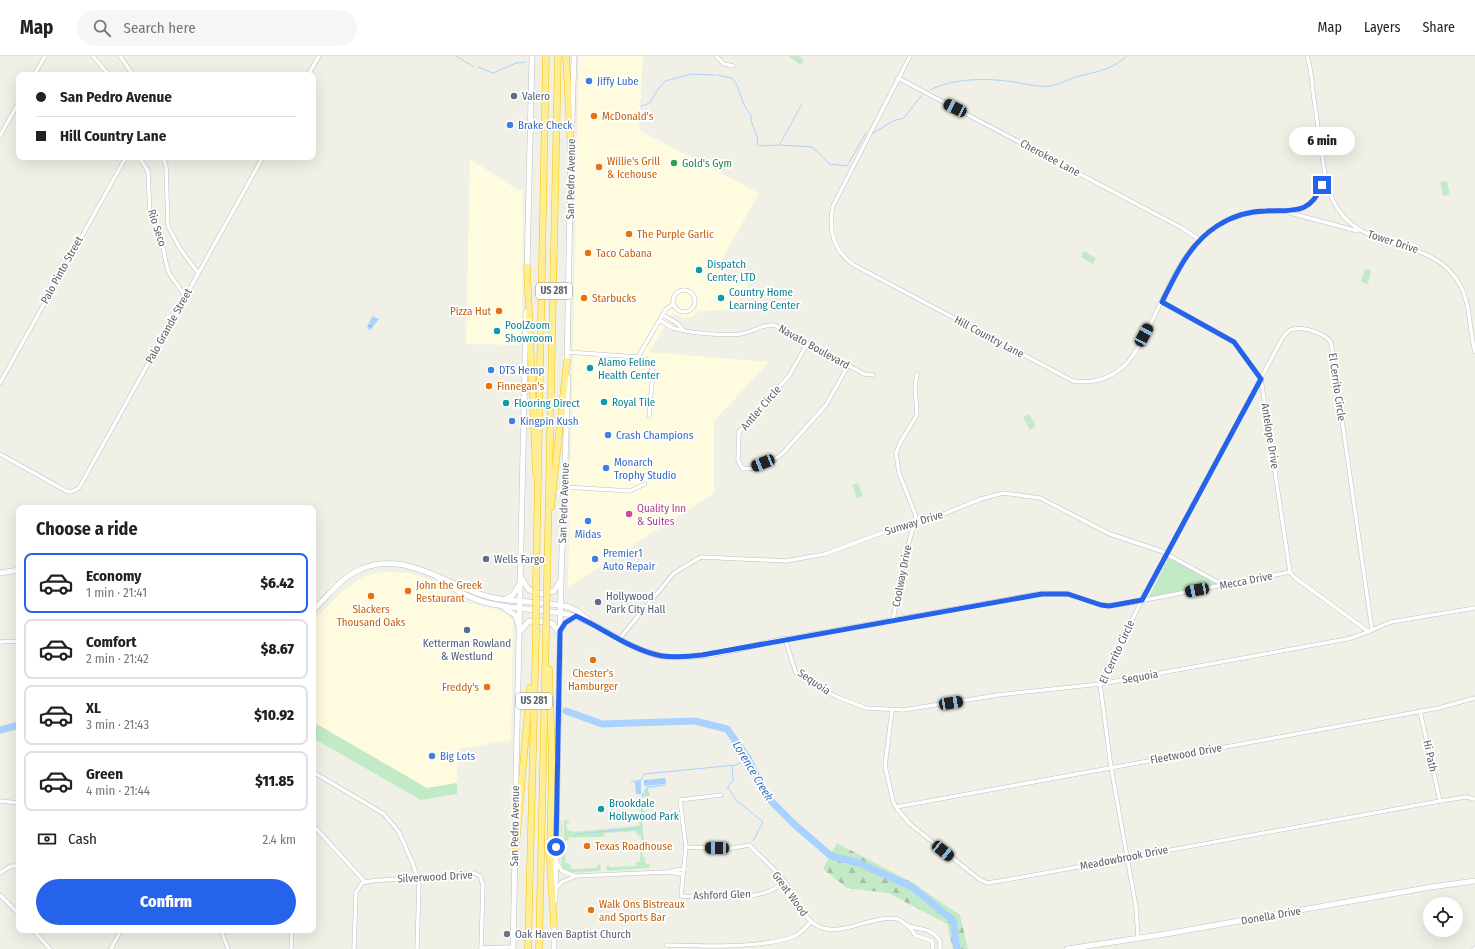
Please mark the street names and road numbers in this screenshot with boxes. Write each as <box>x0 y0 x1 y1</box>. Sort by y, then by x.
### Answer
street label: Cherokee Lane <box>1018 137 1082 179</box>
street label: San Pedro Avenue <box>564 138 578 220</box>
street label: Rio Seco <box>145 208 169 248</box>
street label: Tower Drive <box>1366 228 1420 256</box>
street label: Palo Pinto Street <box>38 234 86 306</box>
road number: US 281 <box>536 283 572 299</box>
street label: Palo Grande Street <box>143 286 195 366</box>
street label: Hill Country Lane <box>952 313 1026 361</box>
street label: Navato Boulevard <box>776 322 852 372</box>
street label: El Cerrito Circle <box>1326 352 1348 422</box>
street label: Antler Circle <box>738 383 784 433</box>
street label: Antelope Drive <box>1258 402 1282 470</box>
street label: San Pedro Avenue <box>556 462 572 544</box>
street label: Sunway Drive <box>883 508 945 538</box>
street label: Coolway Drive <box>890 544 914 608</box>
street label: Mecca Drive <box>1218 570 1274 592</box>
street label: El Cerrito Circle <box>1097 618 1137 686</box>
street label: Sequoia <box>795 666 833 698</box>
street label: Sequoia <box>1121 667 1159 687</box>
road number: US 281 <box>516 693 552 709</box>
street label: Hi Path <box>1420 739 1440 773</box>
street label: Fleetwood Drive <box>1149 741 1223 767</box>
street label: San Pedro Avenue <box>508 785 522 867</box>
street label: Meadowbrook Drive <box>1079 843 1169 873</box>
street label: Silverwood Drive <box>397 869 473 885</box>
street label: Great Wood <box>769 869 811 919</box>
street label: Ashford Glen <box>693 887 751 903</box>
street label: Donella Drive <box>1240 904 1302 928</box>

